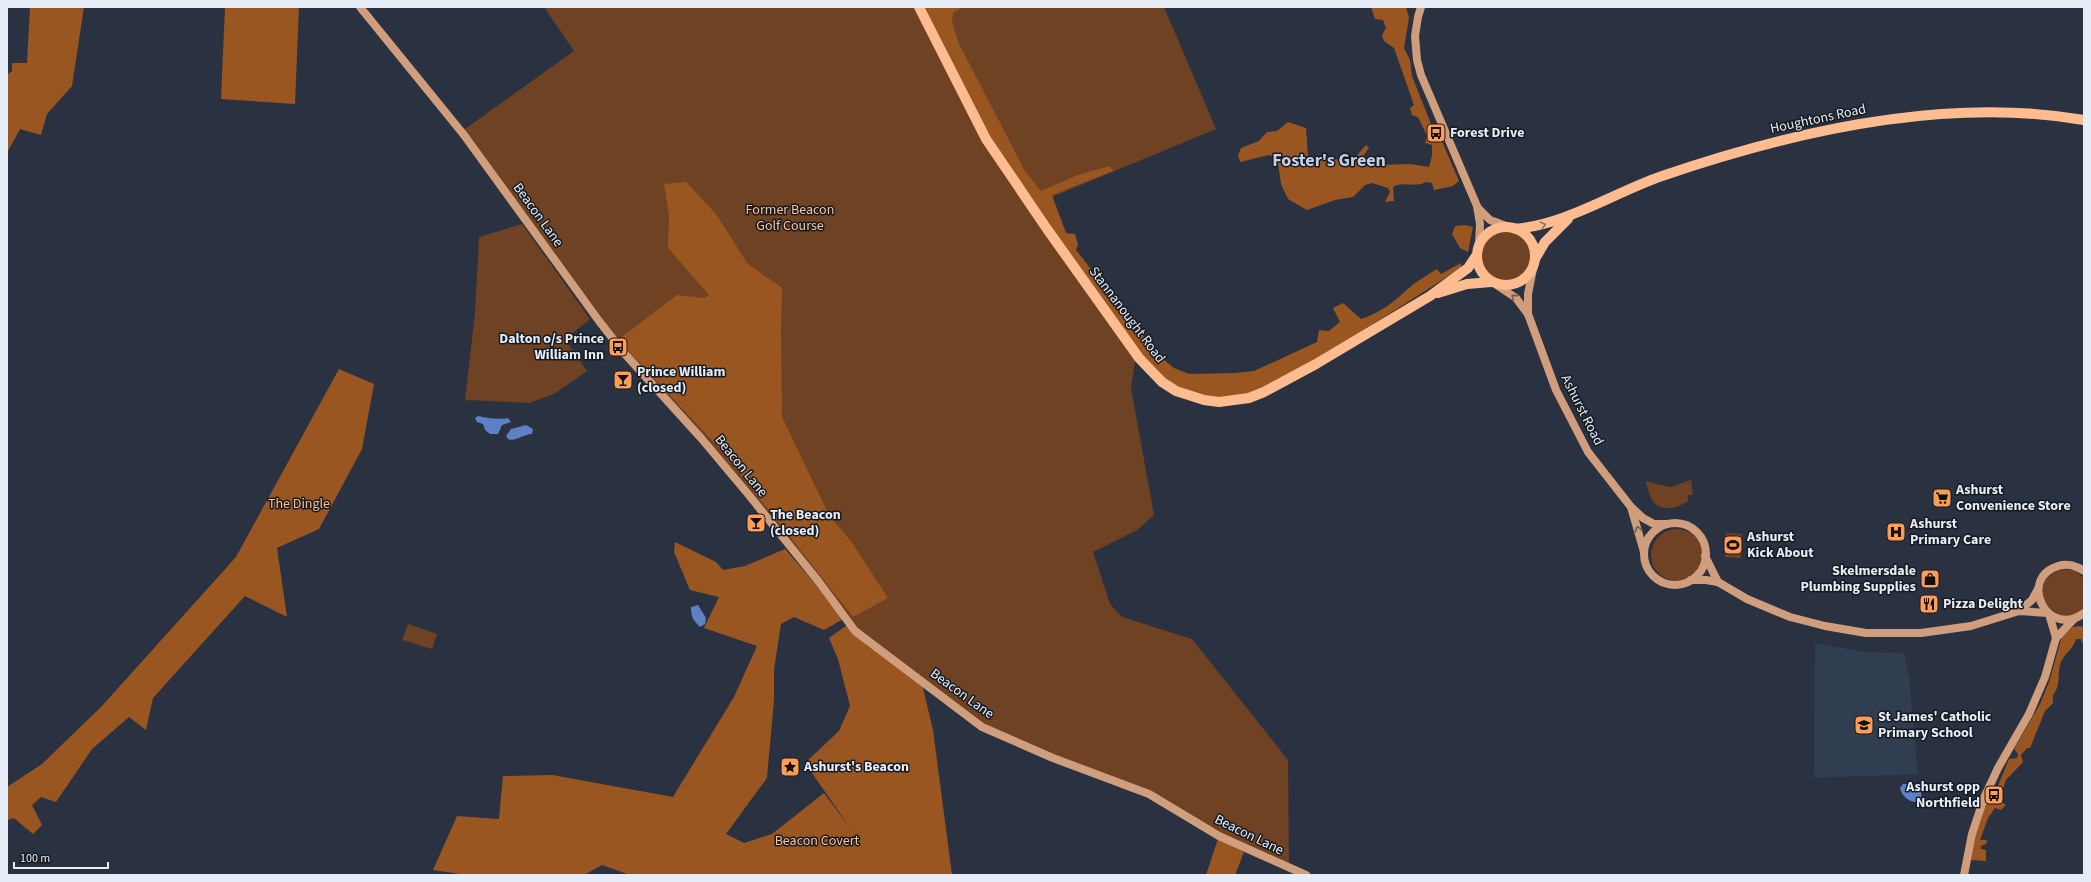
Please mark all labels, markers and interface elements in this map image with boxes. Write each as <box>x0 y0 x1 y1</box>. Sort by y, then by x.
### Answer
street label: Houghtons Road <box>1768 99 1868 139</box>
bus stop icon: Forest Drive <box>1425 122 1447 144</box>
place label: Forest Drive <box>1450 123 1524 143</box>
district label: Foster's Green <box>1272 148 1386 173</box>
street label: Beacon Lane <box>508 179 568 251</box>
park label: Former Beacon Golf Course <box>746 200 834 236</box>
one-way arrow <box>1539 221 1546 230</box>
street label: Stannanought Road <box>1084 263 1170 367</box>
one-way arrow <box>1511 294 1519 301</box>
place label: Dalton o/s Prince William Inn <box>499 329 604 365</box>
bus stop icon: Dalton o/s Prince William Inn <box>607 336 629 358</box>
place label: Prince William (closed) <box>637 362 726 398</box>
bar icon: Prince William (closed) <box>612 369 634 391</box>
street label: Ashurst Road <box>1556 371 1608 449</box>
street label: Beacon Lane <box>710 431 772 501</box>
place label: Ashurst Convenience Store <box>1955 480 2071 516</box>
supermarket icon: Ashurst Convenience Store <box>1931 487 1953 509</box>
park label: The Dingle <box>268 494 330 514</box>
place label: The Beacon (closed) <box>770 505 841 541</box>
bar icon: The Beacon (closed) <box>745 512 767 534</box>
place label: Ashurst Primary Care <box>1909 514 1991 550</box>
hospital icon: Ashurst Primary Care <box>1885 521 1907 543</box>
one-way arrow <box>1634 526 1642 533</box>
place label: Ashurst Kick About <box>1746 527 1814 563</box>
sports icon: Ashurst Kick About <box>1722 534 1744 556</box>
place label: Skelmersdale Plumbing Supplies <box>1800 561 1916 597</box>
shop icon: Skelmersdale Plumbing Supplies <box>1919 568 1941 590</box>
restaurant icon: Pizza Delight <box>1918 593 1940 615</box>
place label: Pizza Delight <box>1943 594 2024 614</box>
street label: Beacon Lane <box>926 664 998 724</box>
place label: St James' Catholic Primary School <box>1878 707 1992 743</box>
school or university icon: St James' Catholic Primary School <box>1853 714 1875 736</box>
place icon: Ashurst's Beacon <box>779 756 801 778</box>
place label: Ashurst's Beacon <box>803 757 909 777</box>
place label: Ashurst opp Northfield <box>1905 777 1980 813</box>
bus stop icon: Ashurst opp Northfield <box>1983 784 2005 806</box>
street label: Beacon Lane <box>1211 810 1287 860</box>
park label: Beacon Covert <box>775 831 860 851</box>
scale bar <box>14 844 108 870</box>
text: 100 m <box>20 850 50 867</box>

